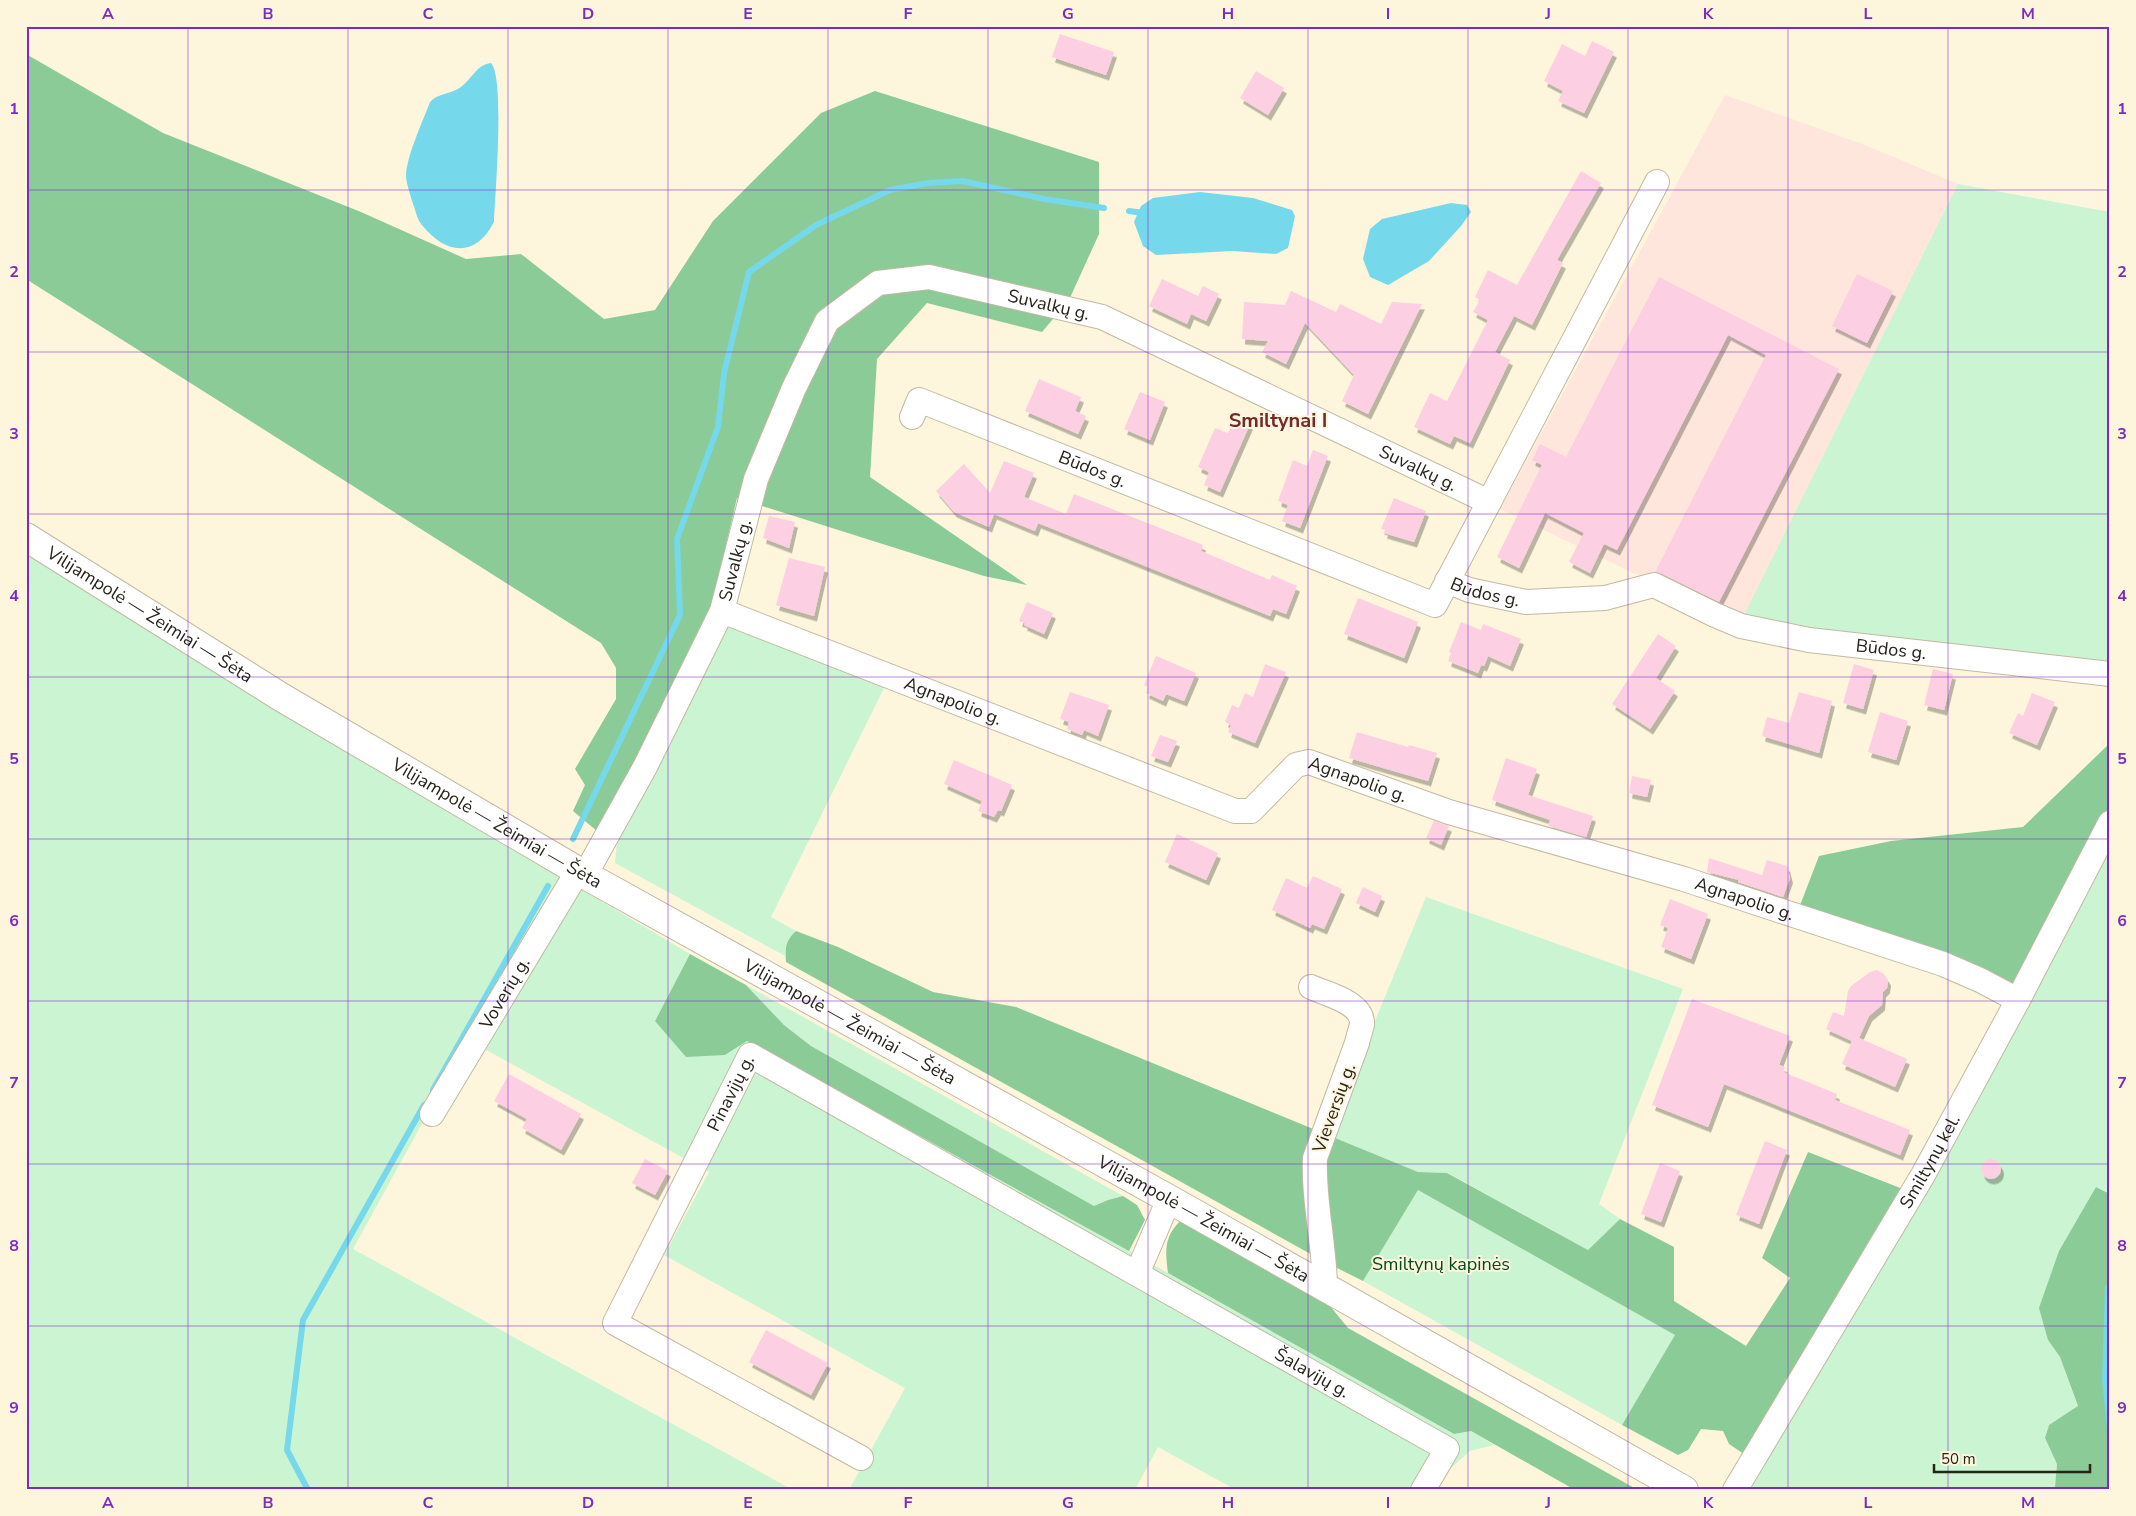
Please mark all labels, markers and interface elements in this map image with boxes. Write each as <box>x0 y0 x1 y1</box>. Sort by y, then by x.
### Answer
text: A <box>102 3 114 25</box>
text: B <box>262 3 274 25</box>
text: C <box>423 3 434 25</box>
text: D <box>582 3 594 25</box>
text: E <box>743 3 753 25</box>
text: F <box>904 3 913 25</box>
text: G <box>1062 3 1074 25</box>
text: H <box>1222 3 1234 25</box>
text: I <box>1386 3 1390 25</box>
text: J <box>1544 3 1551 25</box>
text: K <box>1703 3 1715 25</box>
text: L <box>1864 3 1873 25</box>
text: M <box>2021 3 2035 25</box>
text: 1 <box>9 98 19 120</box>
text: 1 <box>2117 98 2127 120</box>
text: 2 <box>9 261 19 283</box>
text: 2 <box>2117 261 2127 283</box>
street label: Suvalkų g. <box>1005 284 1092 326</box>
district label: Smiltynai I <box>1229 407 1327 434</box>
text: 3 <box>9 423 19 445</box>
text: 3 <box>2117 423 2127 445</box>
street label: Suvalkų g. <box>1375 439 1461 497</box>
street label: Būdos g. <box>1055 445 1130 493</box>
street label: Suvalkų g. <box>713 517 757 604</box>
street label: Vilijampolė — Žeimiai — Šėta <box>41 540 257 688</box>
street label: Būdos g. <box>1447 572 1522 612</box>
text: 4 <box>9 585 19 607</box>
text: 4 <box>2117 585 2127 607</box>
street label: Būdos g. <box>1855 633 1928 665</box>
street label: Agnapolio g. <box>901 671 1005 731</box>
text: 5 <box>9 748 19 770</box>
text: 5 <box>2117 748 2127 770</box>
street label: Agnapolio g. <box>1305 751 1410 808</box>
street label: Vilijampolė — Žeimiai — Šėta <box>387 752 606 894</box>
street label: Agnapolio g. <box>1692 871 1797 926</box>
text: 6 <box>9 910 19 932</box>
text: 6 <box>2117 910 2127 932</box>
street label: Voverių g. <box>473 953 536 1034</box>
street label: Vilijampolė — Žeimiai — Šėta <box>738 953 960 1090</box>
street label: Pinavijų g. <box>702 1051 760 1135</box>
street label: Vieversių g. <box>1306 1060 1361 1157</box>
text: 7 <box>9 1072 19 1094</box>
text: 7 <box>2117 1072 2127 1094</box>
street label: Smiltynų kel. <box>1894 1110 1966 1213</box>
street label: Vilijampolė — Žeimiai — Šėta <box>1093 1149 1314 1288</box>
text: 8 <box>9 1235 19 1257</box>
text: 8 <box>2117 1235 2127 1257</box>
park label: Smiltynų kapinės <box>1372 1252 1510 1276</box>
street label: Šalavijų g. <box>1270 1342 1354 1404</box>
text: 9 <box>9 1397 19 1419</box>
text: 9 <box>2117 1397 2127 1419</box>
scale bar <box>1934 1441 2090 1473</box>
text: 50 m <box>1941 1449 1976 1469</box>
text: A <box>102 1492 114 1514</box>
text: B <box>262 1492 274 1514</box>
text: C <box>423 1492 434 1514</box>
text: D <box>582 1492 594 1514</box>
text: E <box>743 1492 753 1514</box>
text: F <box>904 1492 913 1514</box>
text: G <box>1062 1492 1074 1514</box>
text: H <box>1222 1492 1234 1514</box>
text: I <box>1386 1492 1390 1514</box>
text: J <box>1544 1492 1551 1514</box>
text: K <box>1703 1492 1715 1514</box>
text: L <box>1864 1492 1873 1514</box>
text: M <box>2021 1492 2035 1514</box>

